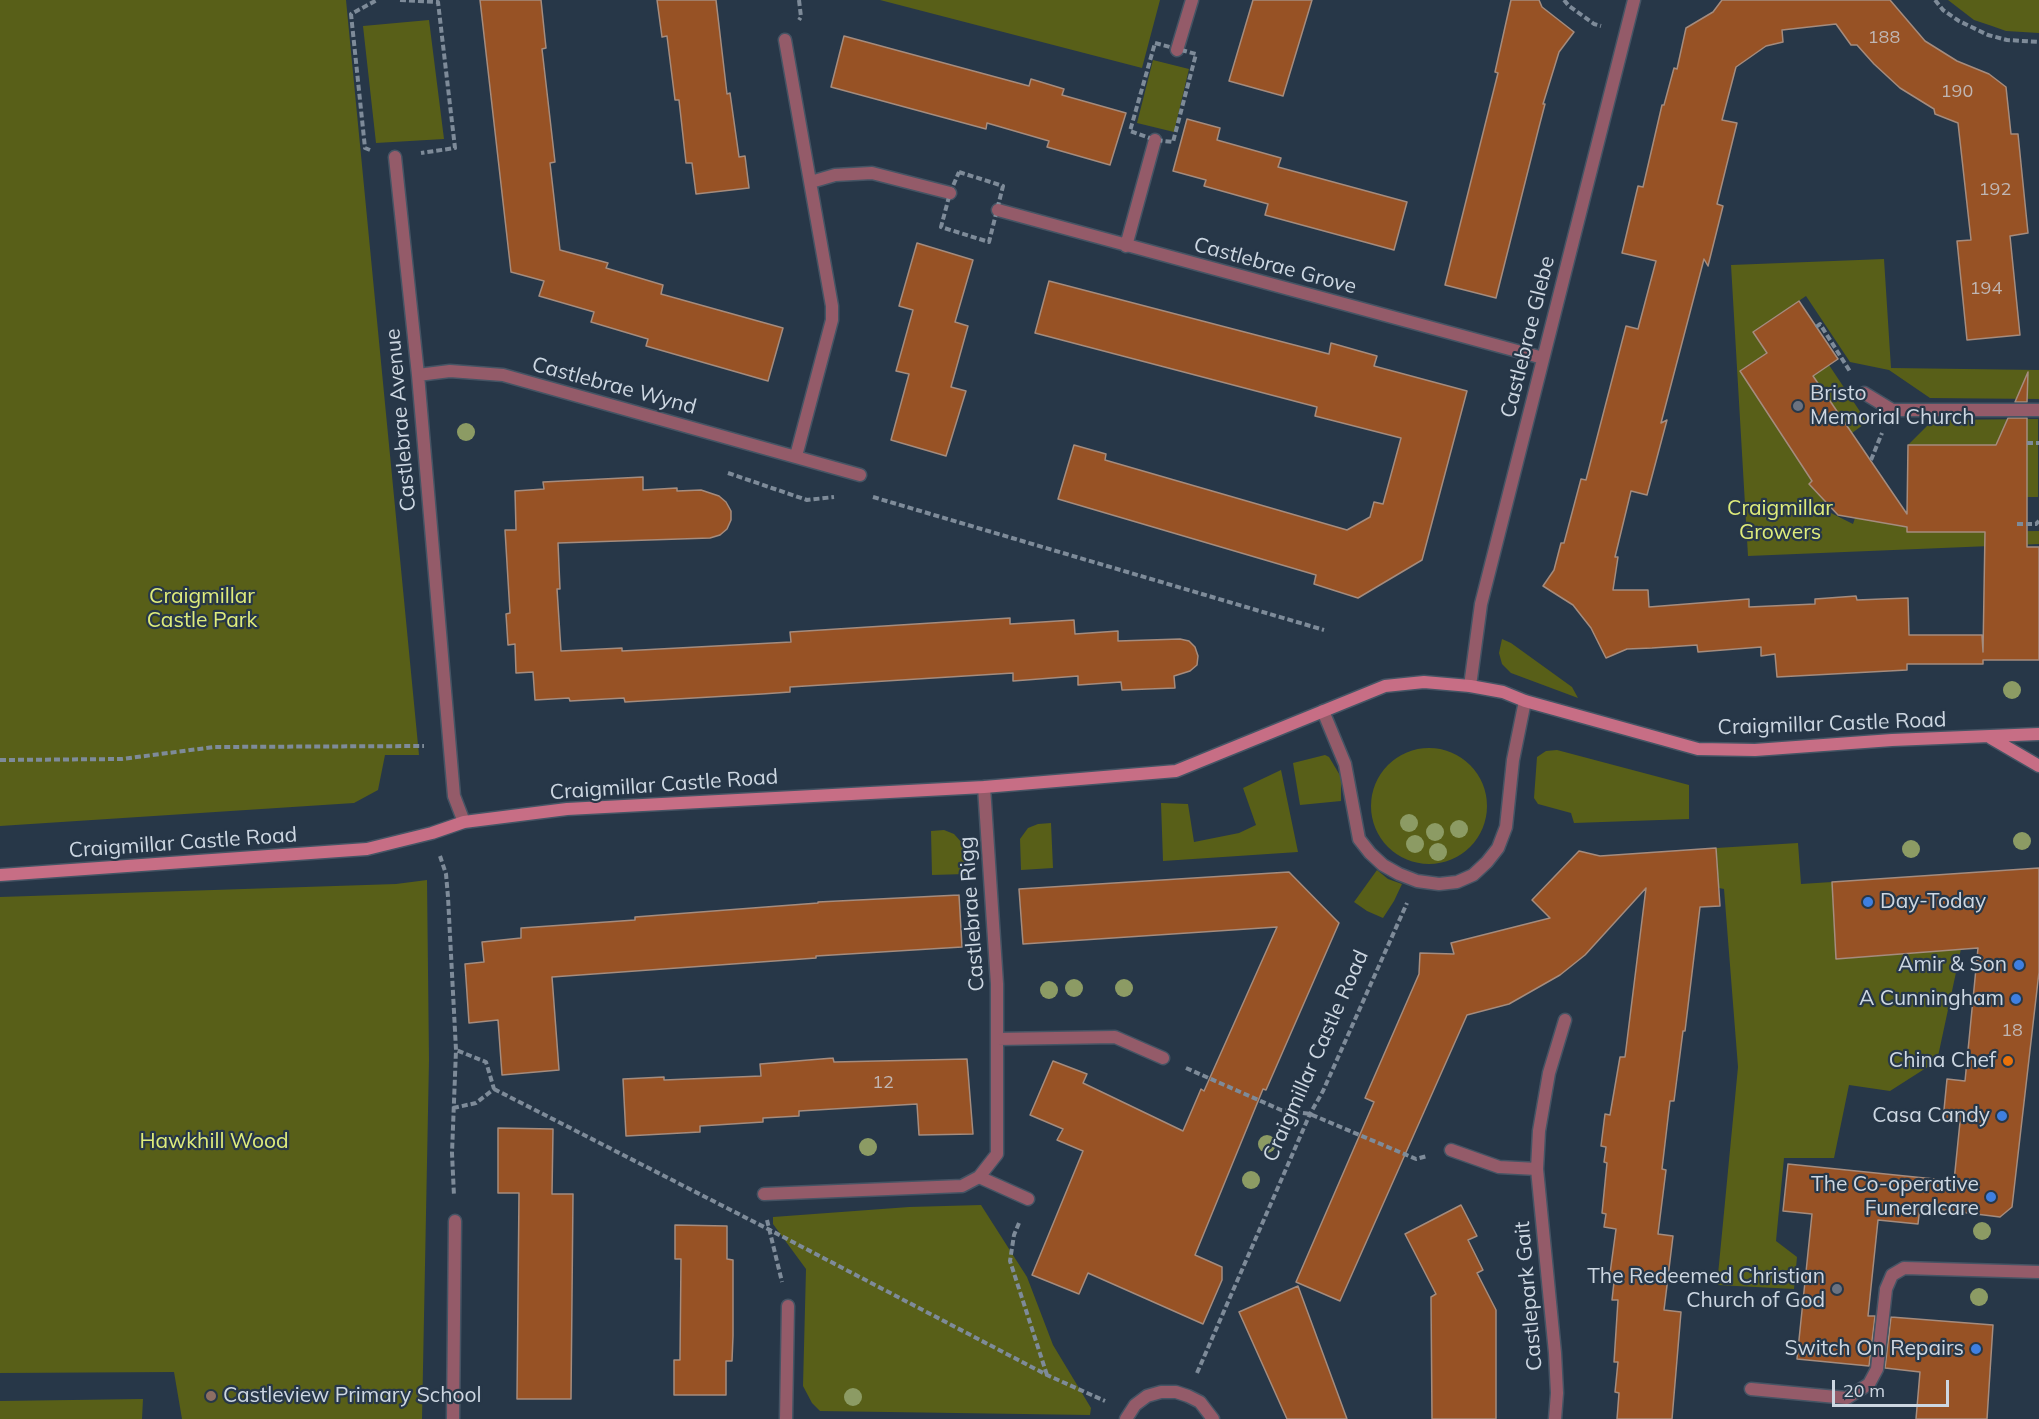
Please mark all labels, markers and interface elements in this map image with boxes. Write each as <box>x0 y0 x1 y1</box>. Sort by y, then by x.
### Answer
house number: 188 <box>1868 27 1900 49</box>
house number: 190 <box>1941 81 1973 103</box>
house number: 192 <box>1979 179 2011 201</box>
street label: Castlebrae Grove <box>1191 232 1359 300</box>
street label: Castlebrae Glebe <box>1496 253 1560 421</box>
house number: 194 <box>1970 278 2002 300</box>
street label: Castlebrae Avenue <box>380 328 422 512</box>
street label: Castlebrae Wynd <box>529 352 699 420</box>
place label: Bristo Memorial Church <box>1810 381 1975 431</box>
marker: Bristo Memorial Church <box>1791 399 1805 413</box>
park label: Craigmillar Growers <box>1727 496 1833 546</box>
park label: Craigmillar Castle Park <box>147 584 257 634</box>
street label: Craigmillar Castle Road <box>1717 707 1947 741</box>
street label: Craigmillar Castle Road <box>549 764 779 806</box>
street label: Craigmillar Castle Road <box>68 822 298 864</box>
street label: Castlebrae Rigg <box>954 836 990 992</box>
place label: Day-Today <box>1880 889 1986 915</box>
marker: Day-Today <box>1861 895 1875 909</box>
street label: Craigmillar Castle Road <box>1258 946 1374 1166</box>
place label: Amir & Son <box>1898 952 2007 978</box>
marker: Amir & Son <box>2012 958 2026 972</box>
place label: A Cunningham <box>1859 986 2004 1012</box>
marker: A Cunningham <box>2009 992 2023 1006</box>
house number: 18 <box>2001 1020 2023 1042</box>
place label: China Chef <box>1889 1048 1996 1074</box>
marker: China Chef <box>2001 1054 2015 1068</box>
house number: 12 <box>872 1072 894 1094</box>
place label: Casa Candy <box>1872 1103 1990 1129</box>
marker: Casa Candy <box>1995 1109 2009 1123</box>
park label: Hawkhill Wood <box>139 1129 289 1155</box>
place label: The Co-operative Funeralcare <box>1811 1172 1979 1222</box>
marker: The Co-operative Funeralcare <box>1984 1190 1998 1204</box>
street label: Castlepark Gait <box>1510 1220 1548 1372</box>
place label: The Redeemed Christian Church of God <box>1587 1264 1825 1314</box>
marker: The Redeemed Christian Church of God <box>1830 1282 1844 1296</box>
place label: Switch On Repairs <box>1785 1336 1964 1362</box>
marker: Switch On Repairs <box>1969 1342 1983 1356</box>
scale bar <box>1835 1368 1952 1406</box>
text: 20 m <box>1843 1379 1885 1402</box>
place label: Castleview Primary School <box>223 1383 482 1409</box>
marker: Castleview Primary School <box>204 1389 218 1403</box>

